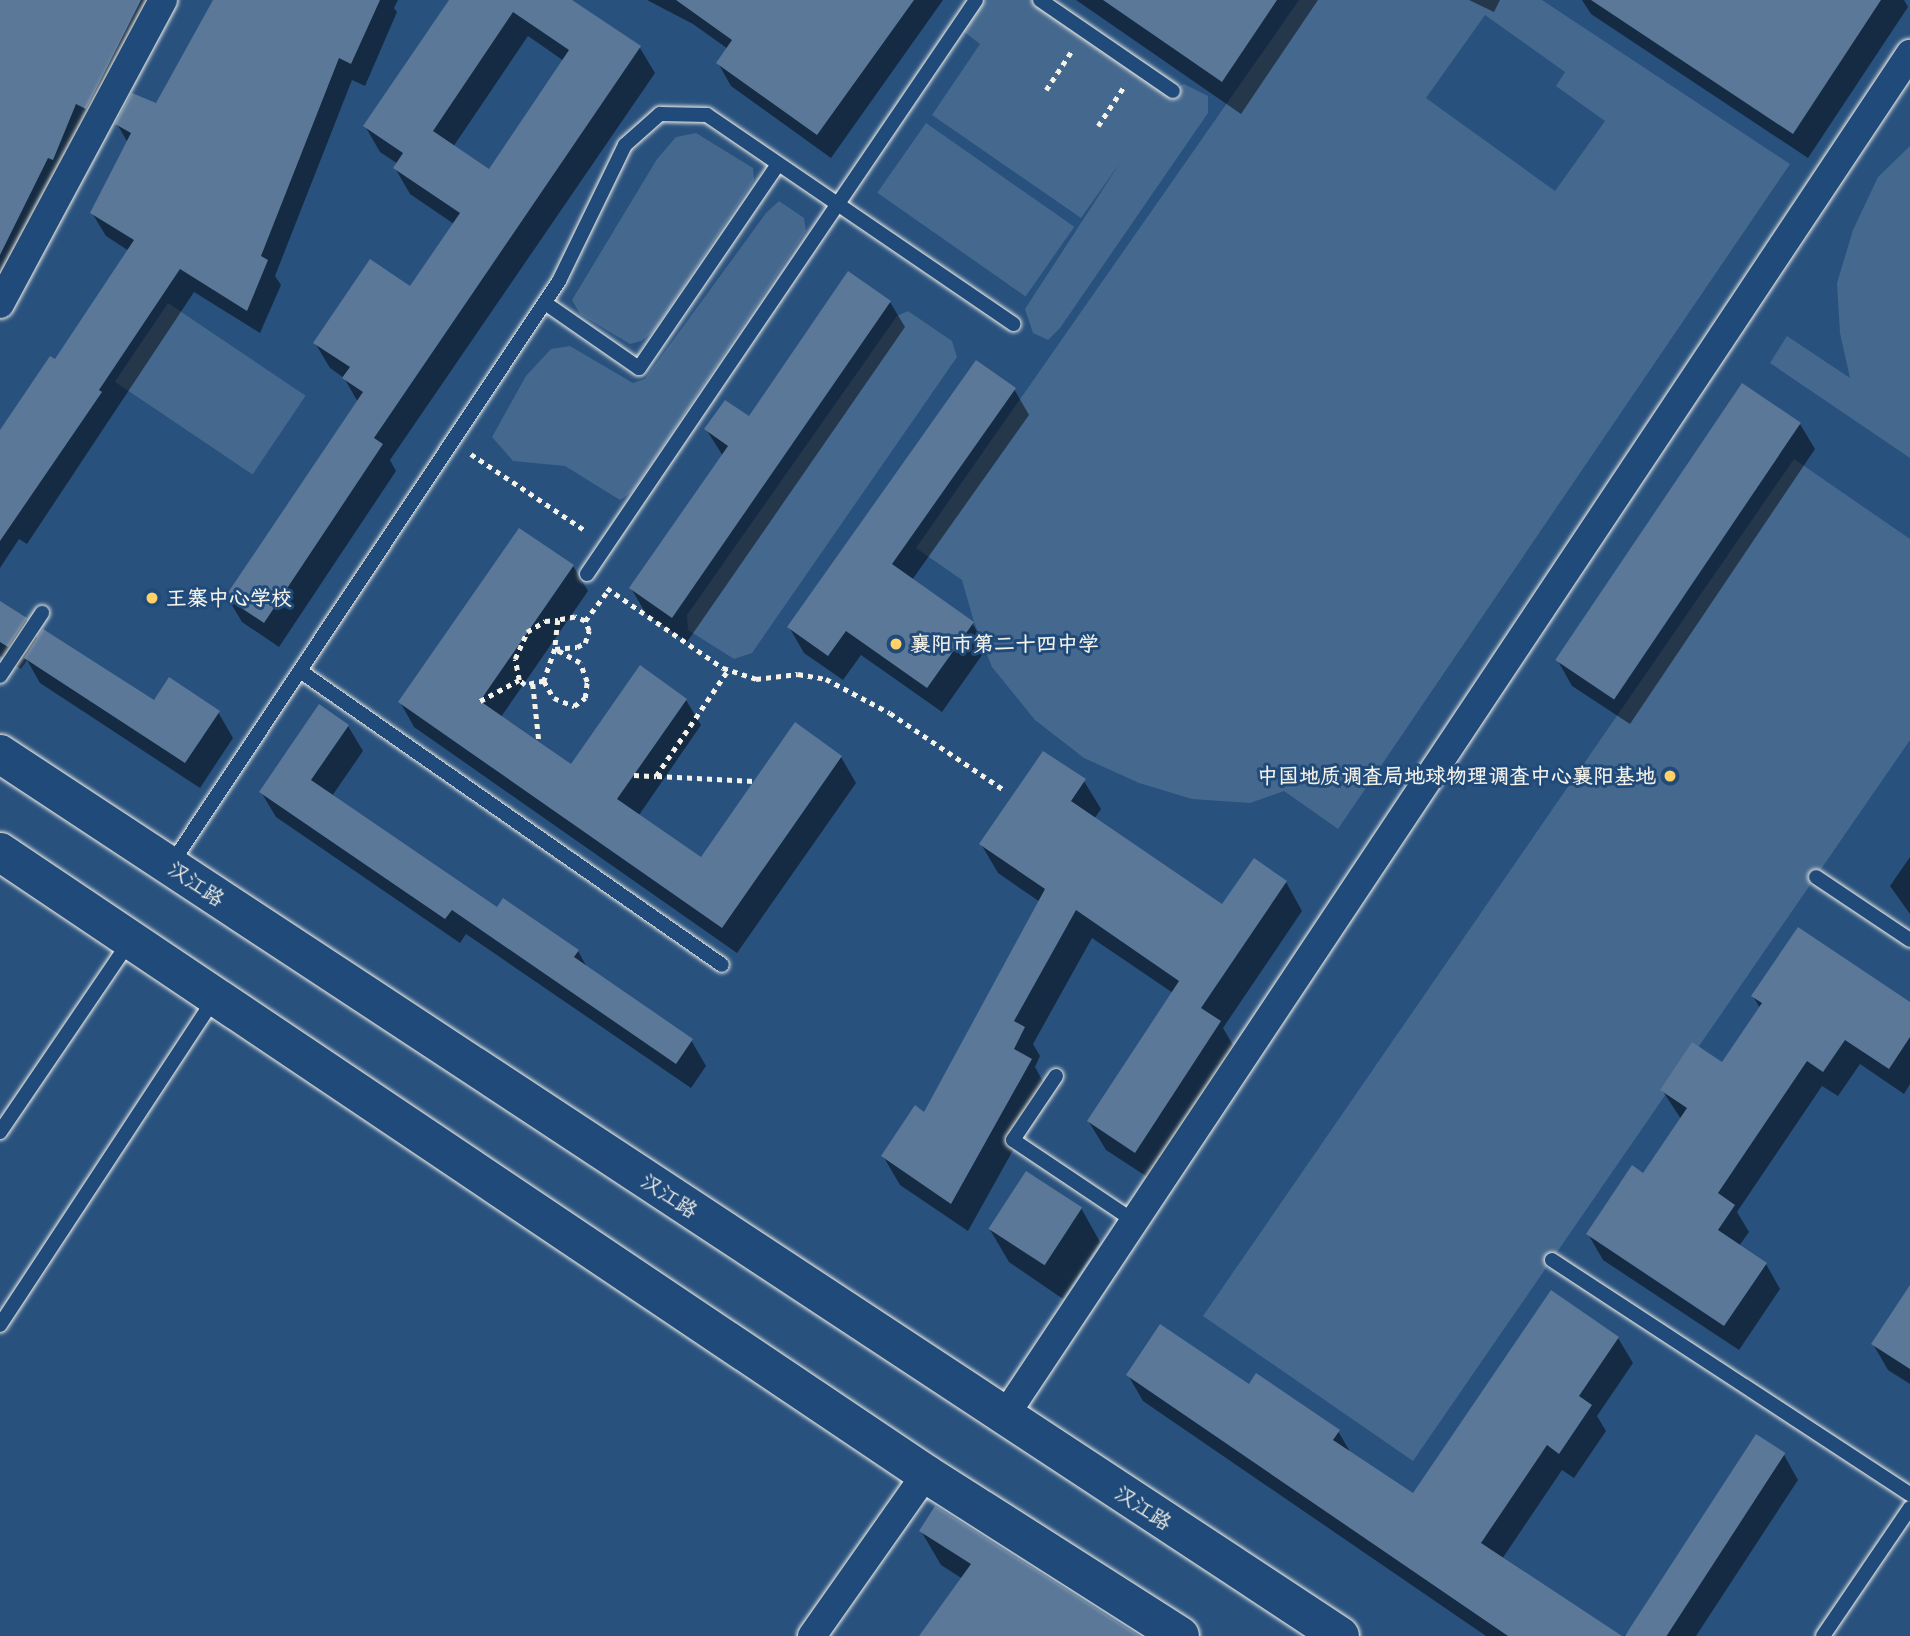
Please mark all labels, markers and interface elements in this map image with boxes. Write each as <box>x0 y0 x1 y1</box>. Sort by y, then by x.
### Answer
place label: 王寨中心学校 <box>166 585 292 611</box>
marker: 王寨中心学校 <box>144 590 160 606</box>
place label: 襄阳市第二十四中学 <box>910 631 1099 657</box>
marker: 襄阳市第二十四中学 <box>888 636 904 652</box>
place label: 中国地质调查局地球物理调查中心襄阳基地 <box>1257 763 1656 789</box>
marker: 中国地质调查局地球物理调查中心襄阳基地 <box>1662 768 1678 784</box>
street label: 汉江路 <box>163 856 229 912</box>
street label: 汉江路 <box>636 1168 702 1224</box>
street label: 汉江路 <box>1110 1480 1176 1536</box>

